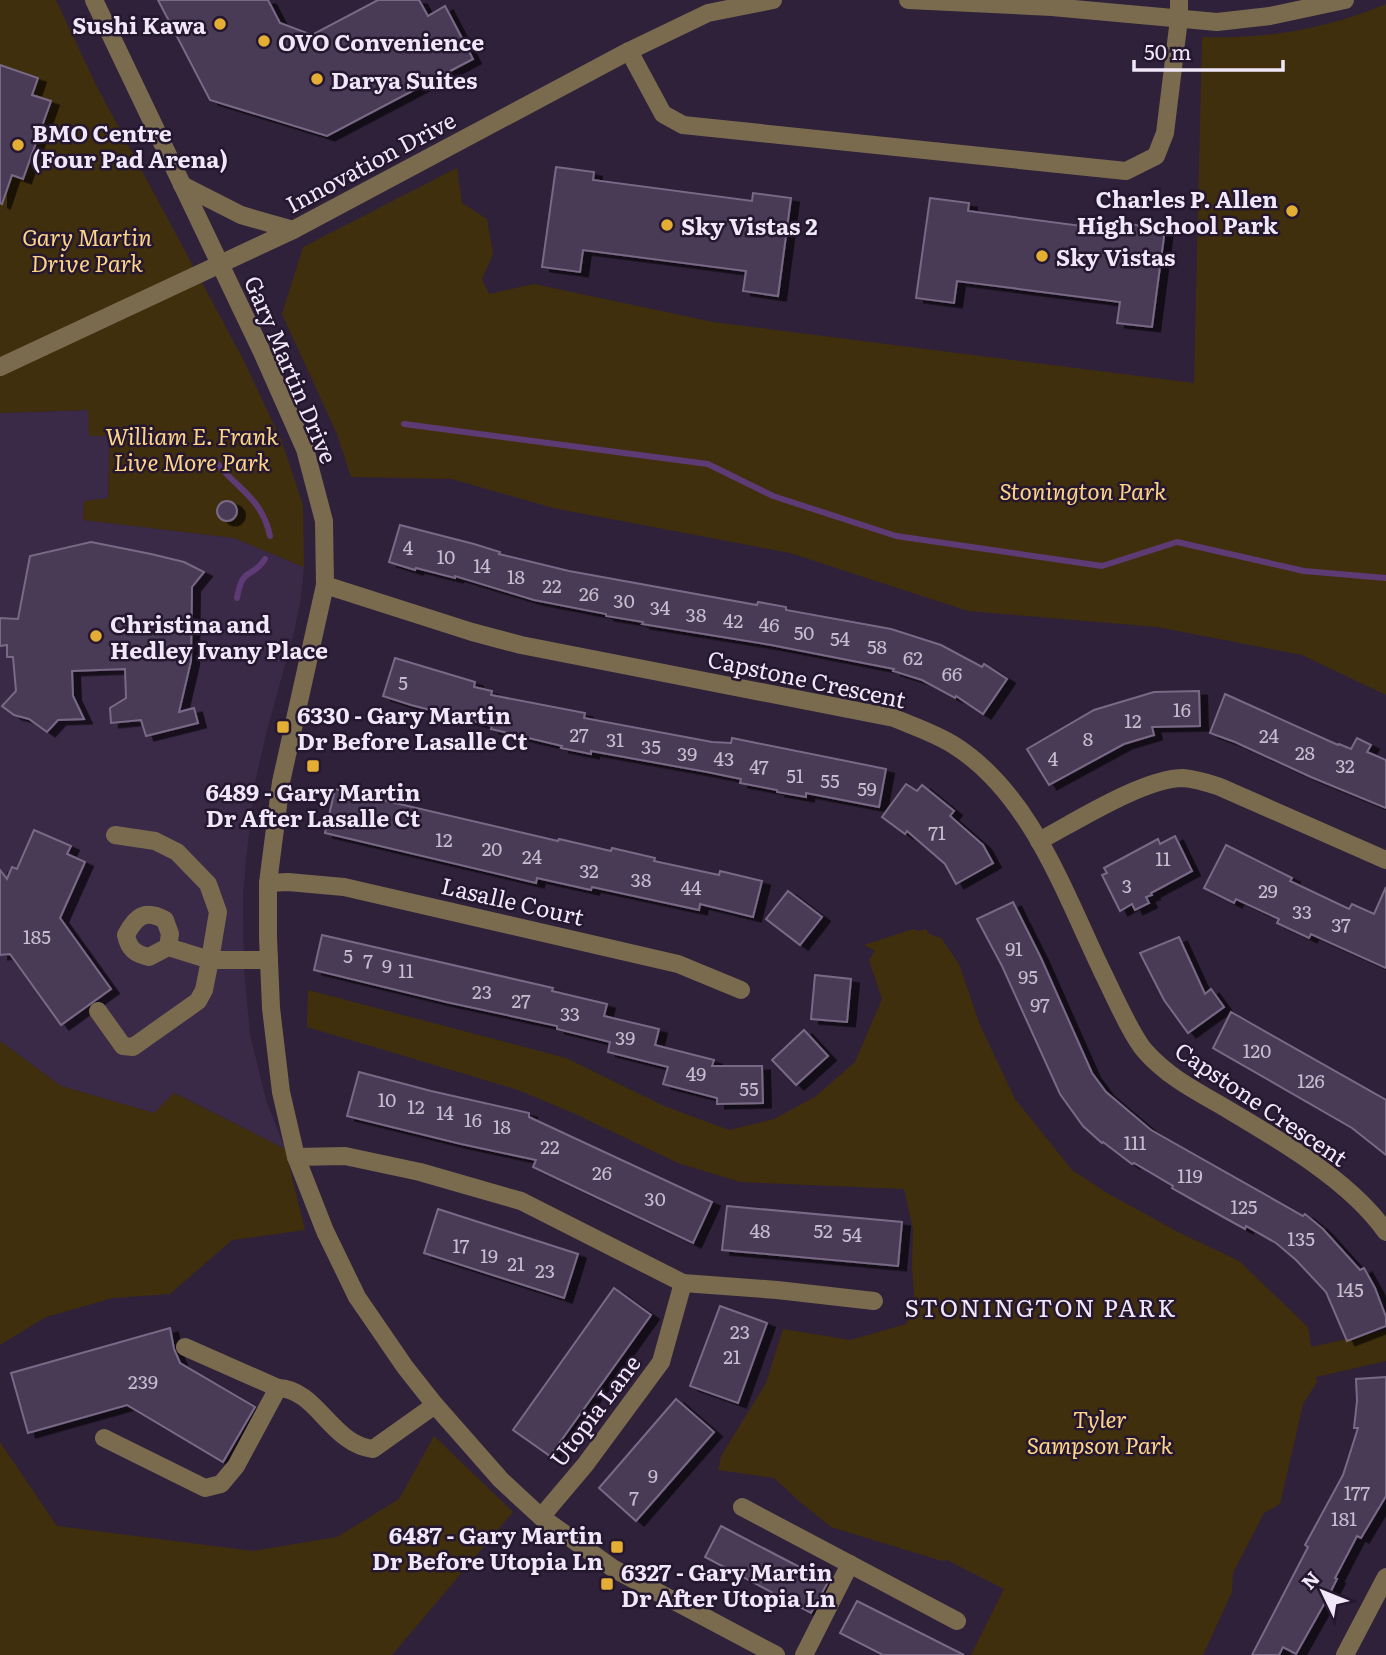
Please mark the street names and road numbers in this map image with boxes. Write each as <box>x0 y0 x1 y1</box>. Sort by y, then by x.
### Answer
street label: Innovation Drive <box>279 102 461 220</box>
street label: Gary Martin Drive <box>237 270 347 468</box>
street label: Capstone Crescent <box>705 640 910 716</box>
street label: Lasalle Court <box>438 867 588 933</box>
street label: Capstone Crescent <box>1169 1033 1356 1174</box>
street label: Utopia Lane <box>540 1347 648 1473</box>

